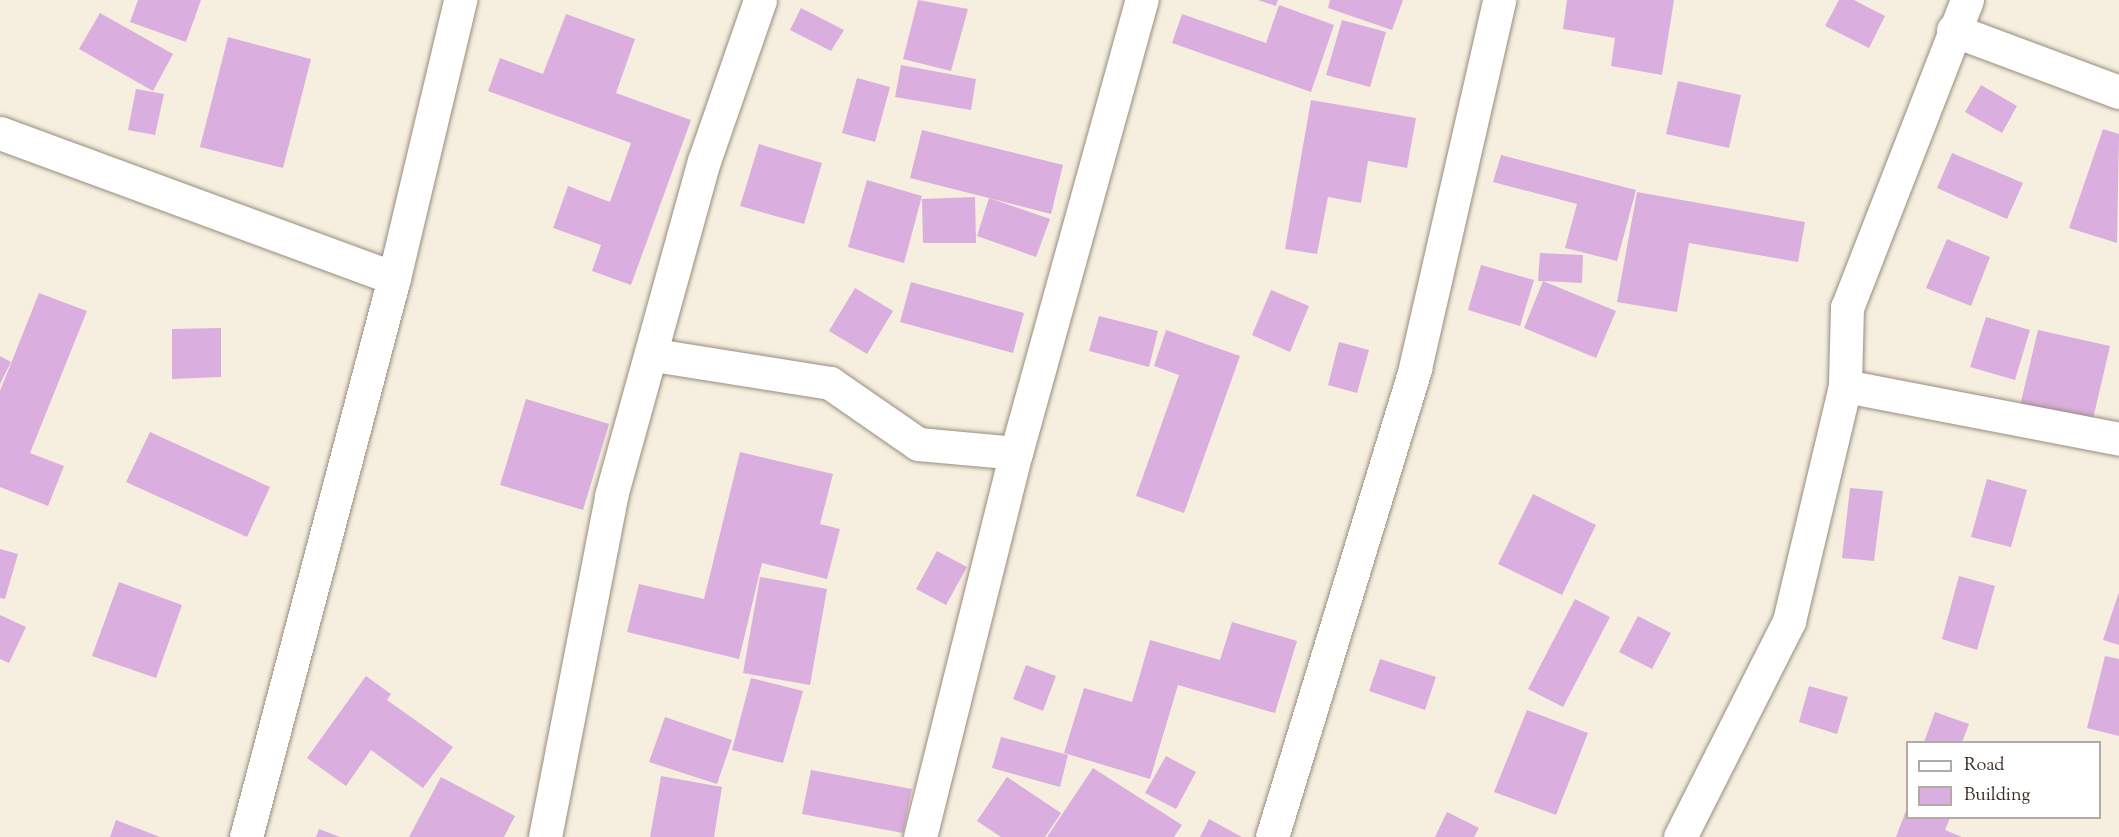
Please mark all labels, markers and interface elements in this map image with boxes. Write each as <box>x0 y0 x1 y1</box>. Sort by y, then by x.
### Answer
legend <box>1906 741 2101 819</box>
text: Road <box>1964 753 2004 779</box>
text: Building <box>1964 783 2030 809</box>

